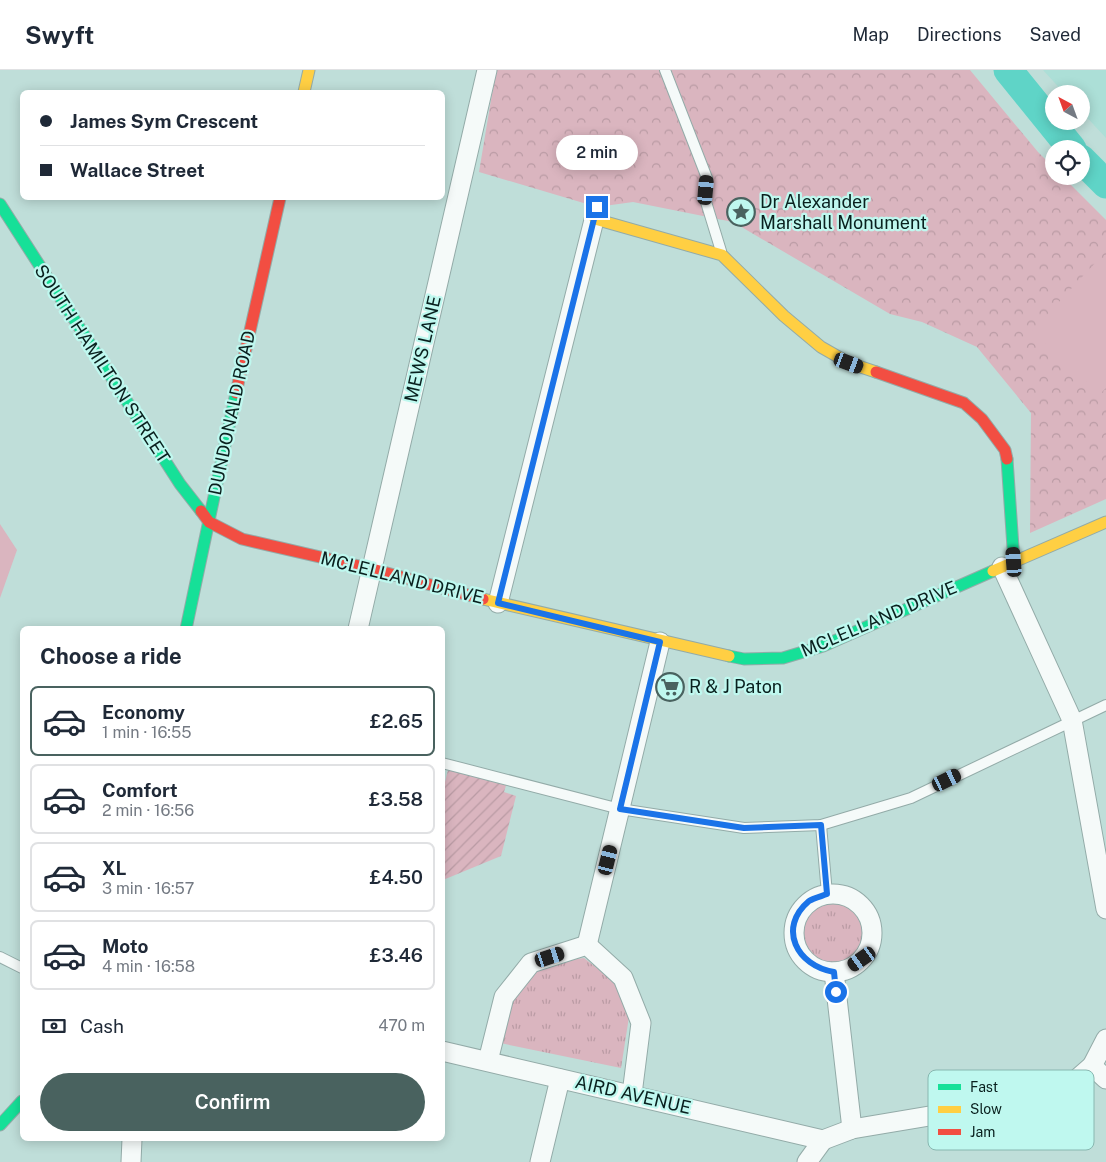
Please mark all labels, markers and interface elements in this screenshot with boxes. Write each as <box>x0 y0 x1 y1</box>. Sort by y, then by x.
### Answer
text: Swyft <box>25 21 94 49</box>
text: Map <box>852 24 889 45</box>
text: Directions <box>917 24 1002 45</box>
text: Saved <box>1030 24 1081 45</box>
north arrow <box>1045 85 1090 130</box>
map controls <box>1045 85 1090 185</box>
text: James Sym Crescent <box>70 110 258 132</box>
callout: 2 min <box>556 134 638 170</box>
button: locate <box>1045 140 1090 185</box>
text: 2 min <box>576 143 618 162</box>
text: Wallace Street <box>70 159 205 181</box>
car <box>697 174 714 206</box>
place label: Dr Alexander Marshall Monument <box>760 191 927 233</box>
route end <box>586 196 608 218</box>
place icon: Dr Alexander Marshall Monument <box>726 197 756 227</box>
street label: SOUTH HAMILTON STREET <box>30 261 175 467</box>
street label: MEWS LANE <box>400 294 445 404</box>
street label: DUNDONALD ROAD <box>204 329 259 497</box>
car <box>832 351 865 375</box>
street label: MCLELLAND DRIVE <box>318 547 486 608</box>
car <box>1005 547 1022 577</box>
street label: MCLELLAND DRIVE <box>798 576 960 661</box>
text: Choose a ride <box>40 643 182 669</box>
supermarket icon: R & J Paton <box>655 672 685 702</box>
place label: R & J Paton <box>689 676 782 697</box>
icon: car <box>42 699 87 744</box>
text: Economy <box>102 701 185 723</box>
text: £2.65 <box>370 710 423 732</box>
text: 1 min · 16:55 <box>102 723 191 742</box>
car <box>930 767 963 793</box>
icon: car <box>42 777 87 822</box>
text: Comfort <box>102 779 178 801</box>
text: £3.58 <box>369 788 423 810</box>
text: 2 min · 16:56 <box>102 801 194 820</box>
car <box>597 844 618 876</box>
icon: car <box>42 855 87 900</box>
text: XL <box>102 857 127 879</box>
text: £4.50 <box>370 866 423 888</box>
text: 3 min · 16:57 <box>102 879 194 898</box>
icon: car <box>42 933 87 978</box>
text: Moto <box>102 935 148 957</box>
text: £3.46 <box>370 944 423 966</box>
car <box>845 944 878 974</box>
car <box>533 945 566 969</box>
text: 4 min · 16:58 <box>102 957 195 976</box>
route start <box>825 981 847 1003</box>
icon: cash <box>40 1012 68 1040</box>
text: Cash <box>80 1015 124 1037</box>
text: 470 m <box>378 1016 425 1035</box>
legend <box>928 1070 1094 1150</box>
street label: AIRD AVENUE <box>573 1071 693 1118</box>
button: Confirm <box>40 1073 425 1131</box>
text: Fast <box>970 1079 998 1095</box>
text: Slow <box>970 1101 1002 1117</box>
text: Jam <box>970 1124 995 1140</box>

